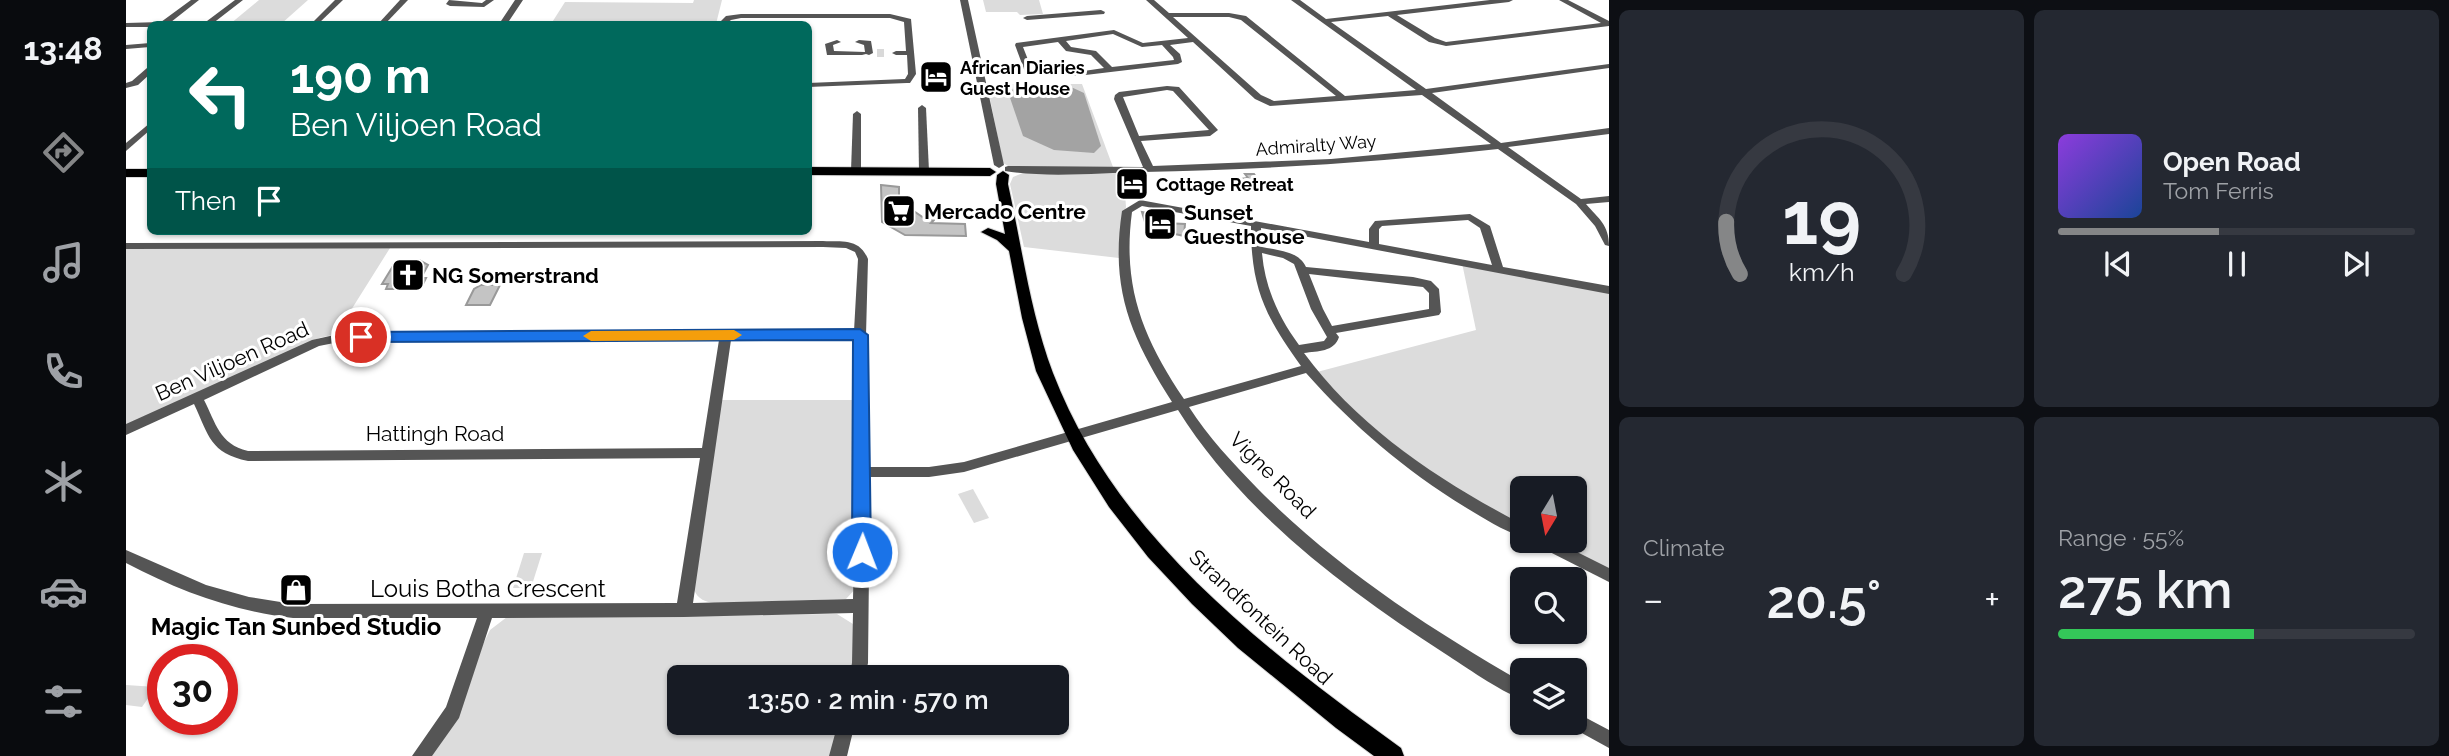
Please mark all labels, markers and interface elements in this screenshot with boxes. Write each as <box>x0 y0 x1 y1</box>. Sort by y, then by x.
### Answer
text: 13:48 <box>23 30 103 67</box>
text: 190 m <box>290 47 431 104</box>
icon: left <box>175 49 266 140</box>
place label: African Diaries Guest House <box>960 57 1085 99</box>
hotel icon: African Diaries Guest House <box>917 58 955 96</box>
text: Ben Viljoen Road <box>290 106 542 143</box>
icon: directions <box>39 128 88 177</box>
street label: Admiralty Way <box>1255 130 1377 160</box>
text: Open Road <box>2163 147 2301 177</box>
hotel icon: Cottage Retreat <box>1113 165 1151 203</box>
place label: Cottage Retreat <box>1156 174 1294 195</box>
text: 19 <box>1782 177 1861 262</box>
text: Tom Ferris <box>2163 177 2274 204</box>
icon: arrive <box>250 182 288 220</box>
text: Then <box>175 186 236 216</box>
supermarket icon: Mercado Centre <box>880 192 918 230</box>
place label: Mercado Centre <box>924 199 1086 224</box>
place label: Sunset Guesthouse <box>1184 200 1305 249</box>
hotel icon: Sunset Guesthouse <box>1141 205 1179 243</box>
icon: music <box>39 238 88 287</box>
icon: previous <box>2099 245 2137 283</box>
icon: pause <box>2218 245 2256 283</box>
icon: next <box>2337 245 2375 283</box>
church icon: NG Somerstrand <box>389 256 427 294</box>
text: km/h <box>1789 257 1854 287</box>
place label: NG Somerstrand <box>432 263 599 288</box>
pin <box>331 307 391 367</box>
street label: Ben Viljoen Road <box>151 316 313 406</box>
icon: arrive <box>342 318 380 356</box>
icon: phone <box>39 347 88 396</box>
street label: Hattingh Road <box>366 421 504 446</box>
street label: Vigne Road <box>1225 427 1321 523</box>
icon: climate <box>39 457 88 506</box>
north arrow <box>1510 476 1587 553</box>
map controls <box>1510 476 1587 735</box>
position arrow <box>825 515 899 589</box>
text: Range · 55% <box>2058 524 2184 551</box>
text: Climate <box>1643 534 1725 561</box>
street label: Strandfontein Road <box>1184 544 1338 690</box>
text: 275 km <box>2058 559 2233 620</box>
icon: car <box>39 567 88 616</box>
button: search <box>1510 567 1587 644</box>
text: 20.5° <box>1767 569 1881 630</box>
shop icon: Magic Tan Sunbed Studio <box>277 571 315 609</box>
street label: Louis Botha Crescent <box>370 574 606 603</box>
text: − <box>1643 577 1663 622</box>
text: + <box>1984 577 2000 622</box>
place label: Magic Tan Sunbed Studio <box>151 612 441 641</box>
speed limit sign: 30 <box>147 644 238 735</box>
button: layers <box>1510 658 1587 735</box>
icon: filters <box>39 677 88 726</box>
text: 13:50 · 2 min · 570 m <box>747 685 989 715</box>

